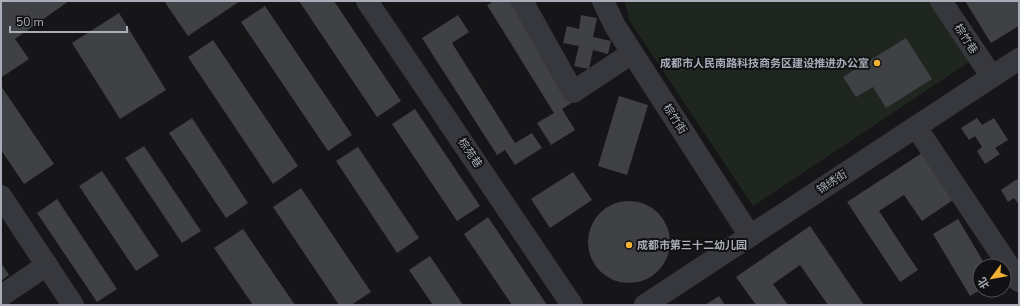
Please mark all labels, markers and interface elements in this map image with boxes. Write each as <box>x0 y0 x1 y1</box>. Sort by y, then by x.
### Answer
scale bar <box>10 8 127 34</box>
text: 50 m <box>16 14 44 30</box>
street label: 棕竹巷 <box>951 21 981 57</box>
place label: 成都市人民南路科技商务区建设推进办公室 <box>660 56 869 71</box>
marker: 成都市人民南路科技商务区建设推进办公室 <box>872 58 882 68</box>
street label: 棕竹街 <box>660 101 690 137</box>
street label: 棕苑巷 <box>455 135 485 171</box>
street label: 锦绣街 <box>814 167 850 197</box>
place label: 成都市第三十二幼儿园 <box>637 238 747 253</box>
marker: 成都市第三十二幼儿园 <box>624 240 634 250</box>
north arrow <box>972 258 1012 298</box>
text: 北 <box>975 274 993 292</box>

